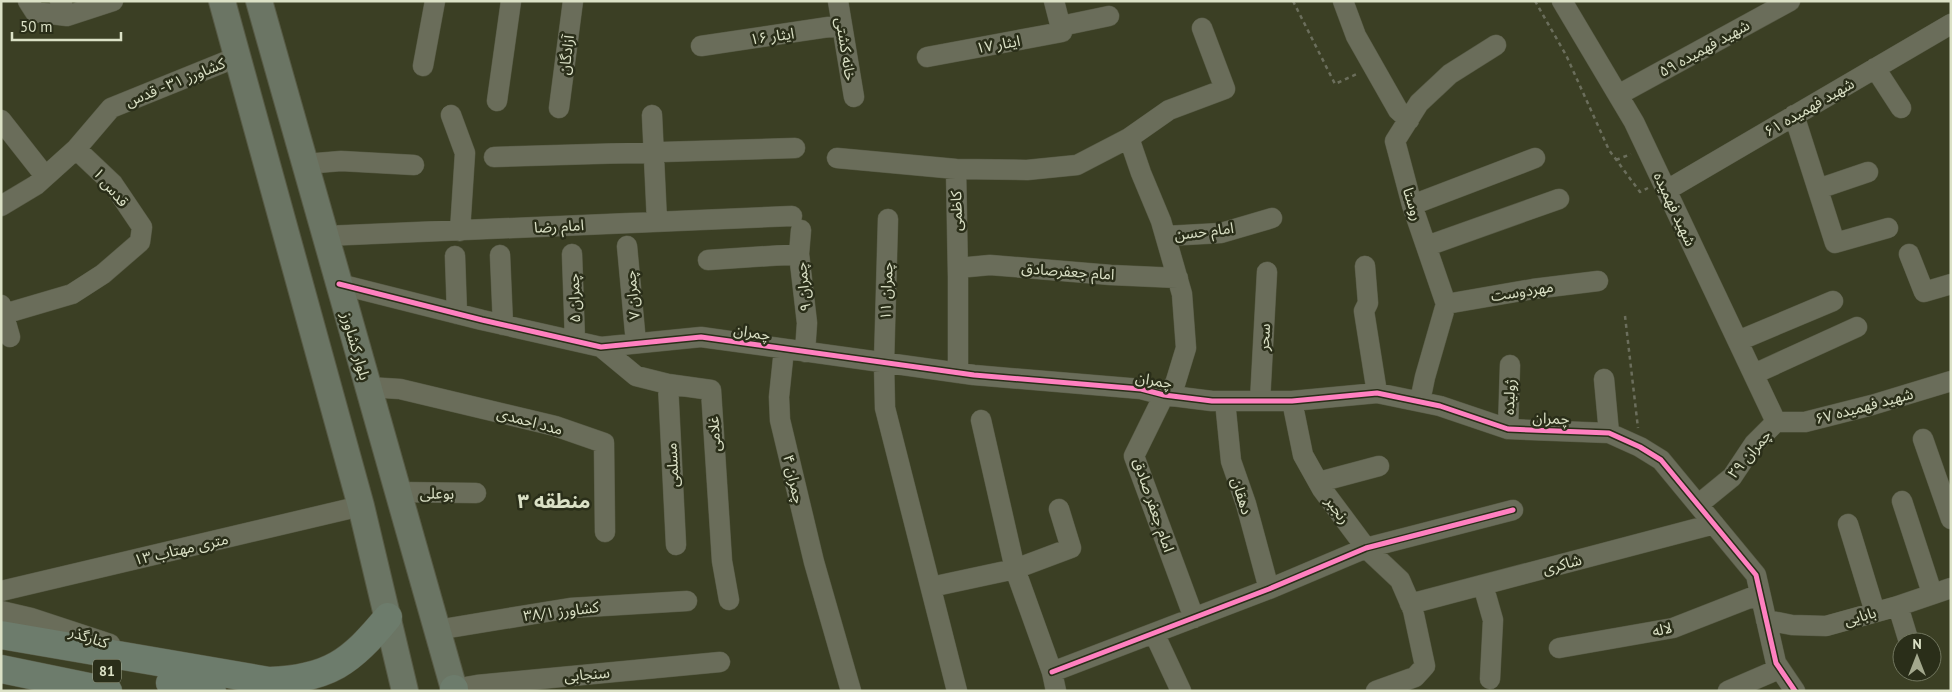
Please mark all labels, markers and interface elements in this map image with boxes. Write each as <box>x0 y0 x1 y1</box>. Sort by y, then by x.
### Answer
scale bar <box>12 10 121 42</box>
street label: شهید فهمیده ۵۹ <box>1655 15 1753 81</box>
street label: خانه کشتی <box>832 16 860 82</box>
text: 50 m <box>20 17 53 36</box>
street label: ایثار ۱۶ <box>749 23 795 49</box>
street label: ایثار ۱۷ <box>974 31 1022 57</box>
street label: آزادگان <box>554 33 578 76</box>
street label: کشاورز ۳۱ - قدس <box>122 53 228 111</box>
street label: شهید فهمیده ۶۱ <box>1761 73 1858 140</box>
street label: قدس ۱ <box>89 163 133 211</box>
street label: شهید فهمیده <box>1650 169 1701 249</box>
street label: روستا <box>1399 185 1427 223</box>
street label: کاظمی <box>946 190 966 231</box>
street label: امام رضا <box>534 215 585 239</box>
street label: امام حسن <box>1173 218 1235 246</box>
street label: امام جعفرصادق <box>1021 258 1115 286</box>
street label: چمران ۹ <box>791 261 816 313</box>
street label: چمران ۱۱ <box>875 261 898 320</box>
street label: چمران ۷ <box>620 269 645 320</box>
street label: چمران ۵ <box>564 273 585 323</box>
street label: مهردوست <box>1489 277 1555 305</box>
street label: بلوار کشاورز <box>337 309 375 382</box>
street label: چمران <box>732 320 772 345</box>
street label: سحر <box>1254 323 1274 352</box>
street label: چمران <box>1134 367 1174 394</box>
street label: ژولیده <box>1499 379 1519 415</box>
street label: شهید فهمیده ۶۷ <box>1813 384 1915 428</box>
street label: مدد احمدی <box>495 403 565 439</box>
street label: چمران <box>1532 408 1570 429</box>
street label: غلامی <box>703 415 725 452</box>
street label: چمران ۲۹ <box>1723 426 1776 483</box>
street label: مسلمی <box>661 442 683 488</box>
street label: چمران ۴ <box>778 453 809 506</box>
street label: امام جعفر صادق <box>1127 456 1179 555</box>
street label: دهقان <box>1227 475 1257 517</box>
street label: بوعلی <box>420 483 454 503</box>
district label: منطقه ۳ <box>518 488 590 514</box>
street label: رنجبر <box>1321 492 1354 528</box>
street label: ۱۳ متری مهتاب <box>132 529 230 569</box>
street label: شاکری <box>1540 550 1584 578</box>
street label: کشاورز ۳۸/۱ <box>522 597 601 625</box>
street label: بابایی <box>1842 602 1878 630</box>
street label: لاله <box>1650 618 1674 640</box>
street label: کنارگذر <box>66 621 112 653</box>
north arrow <box>1892 632 1942 682</box>
text: N <box>1912 635 1922 653</box>
road number: 81 <box>93 659 121 682</box>
street label: سنجابی <box>563 663 611 685</box>

